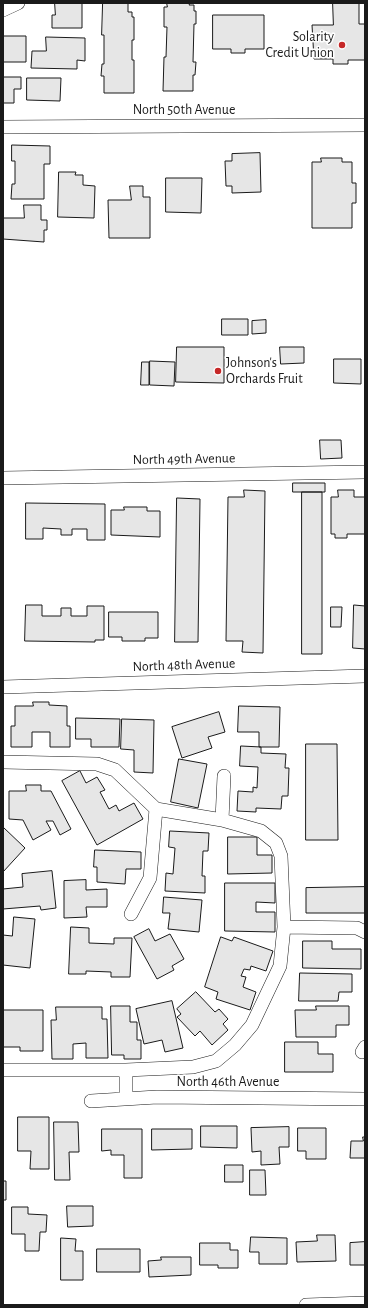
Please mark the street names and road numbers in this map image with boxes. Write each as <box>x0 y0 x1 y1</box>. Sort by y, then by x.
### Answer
street label: North 50th Avenue <box>133 102 235 118</box>
street label: North 49th Avenue <box>132 450 236 468</box>
street label: North 48th Avenue <box>132 655 236 675</box>
street label: North 46th Avenue <box>177 1074 279 1090</box>

